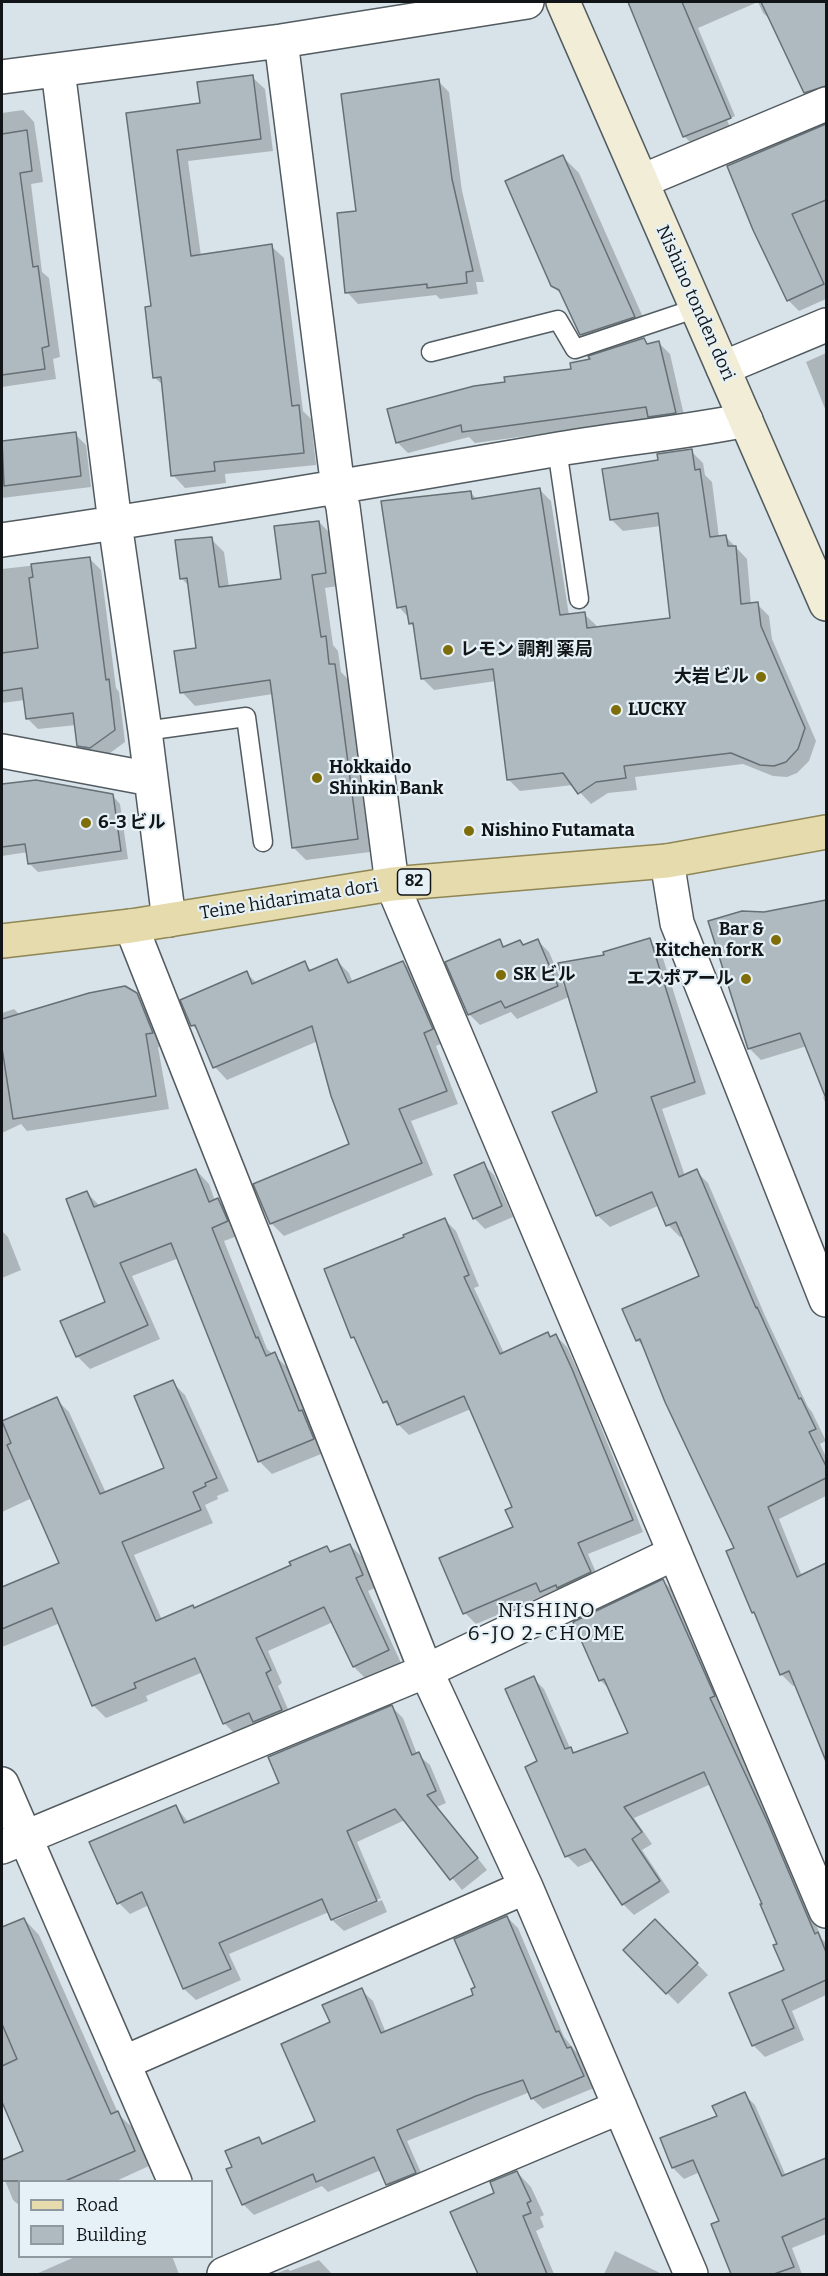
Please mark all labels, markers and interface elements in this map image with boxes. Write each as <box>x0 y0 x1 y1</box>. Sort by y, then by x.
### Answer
street label: Nishino tonden dori <box>651 222 739 384</box>
place label: レモン 調剤 薬局 <box>460 639 592 661</box>
marker: レモン 調剤 薬局 <box>441 643 455 657</box>
place label: 大岩 ビル <box>674 666 749 688</box>
marker: 大岩 ビル <box>754 670 768 684</box>
place label: LUCKY <box>628 699 686 721</box>
marker: LUCKY <box>609 703 623 717</box>
place label: Hokkaido Shinkin Bank <box>329 757 443 800</box>
marker: Hokkaido Shinkin Bank <box>310 771 324 785</box>
place label: 6-3 ビル <box>98 812 166 834</box>
marker: 6-3 ビル <box>79 816 93 830</box>
place label: Nishino Futamata <box>481 820 635 842</box>
marker: Nishino Futamata <box>462 824 476 838</box>
road number: 82 <box>398 869 430 895</box>
street label: Teine hidarimata dori <box>198 875 380 925</box>
place label: Bar & Kitchen forK <box>655 919 764 962</box>
marker: Bar & Kitchen forK <box>769 933 783 947</box>
place label: SK ビル <box>513 964 576 986</box>
marker: SK ビル <box>494 968 508 982</box>
place label: エスポアール <box>627 968 734 990</box>
marker: エスポアール <box>739 972 753 986</box>
district label: NISHINO 6-JO 2-CHOME <box>468 1599 626 1646</box>
legend <box>18 2180 213 2258</box>
text: Road <box>76 2194 118 2216</box>
text: Building <box>76 2224 147 2246</box>

